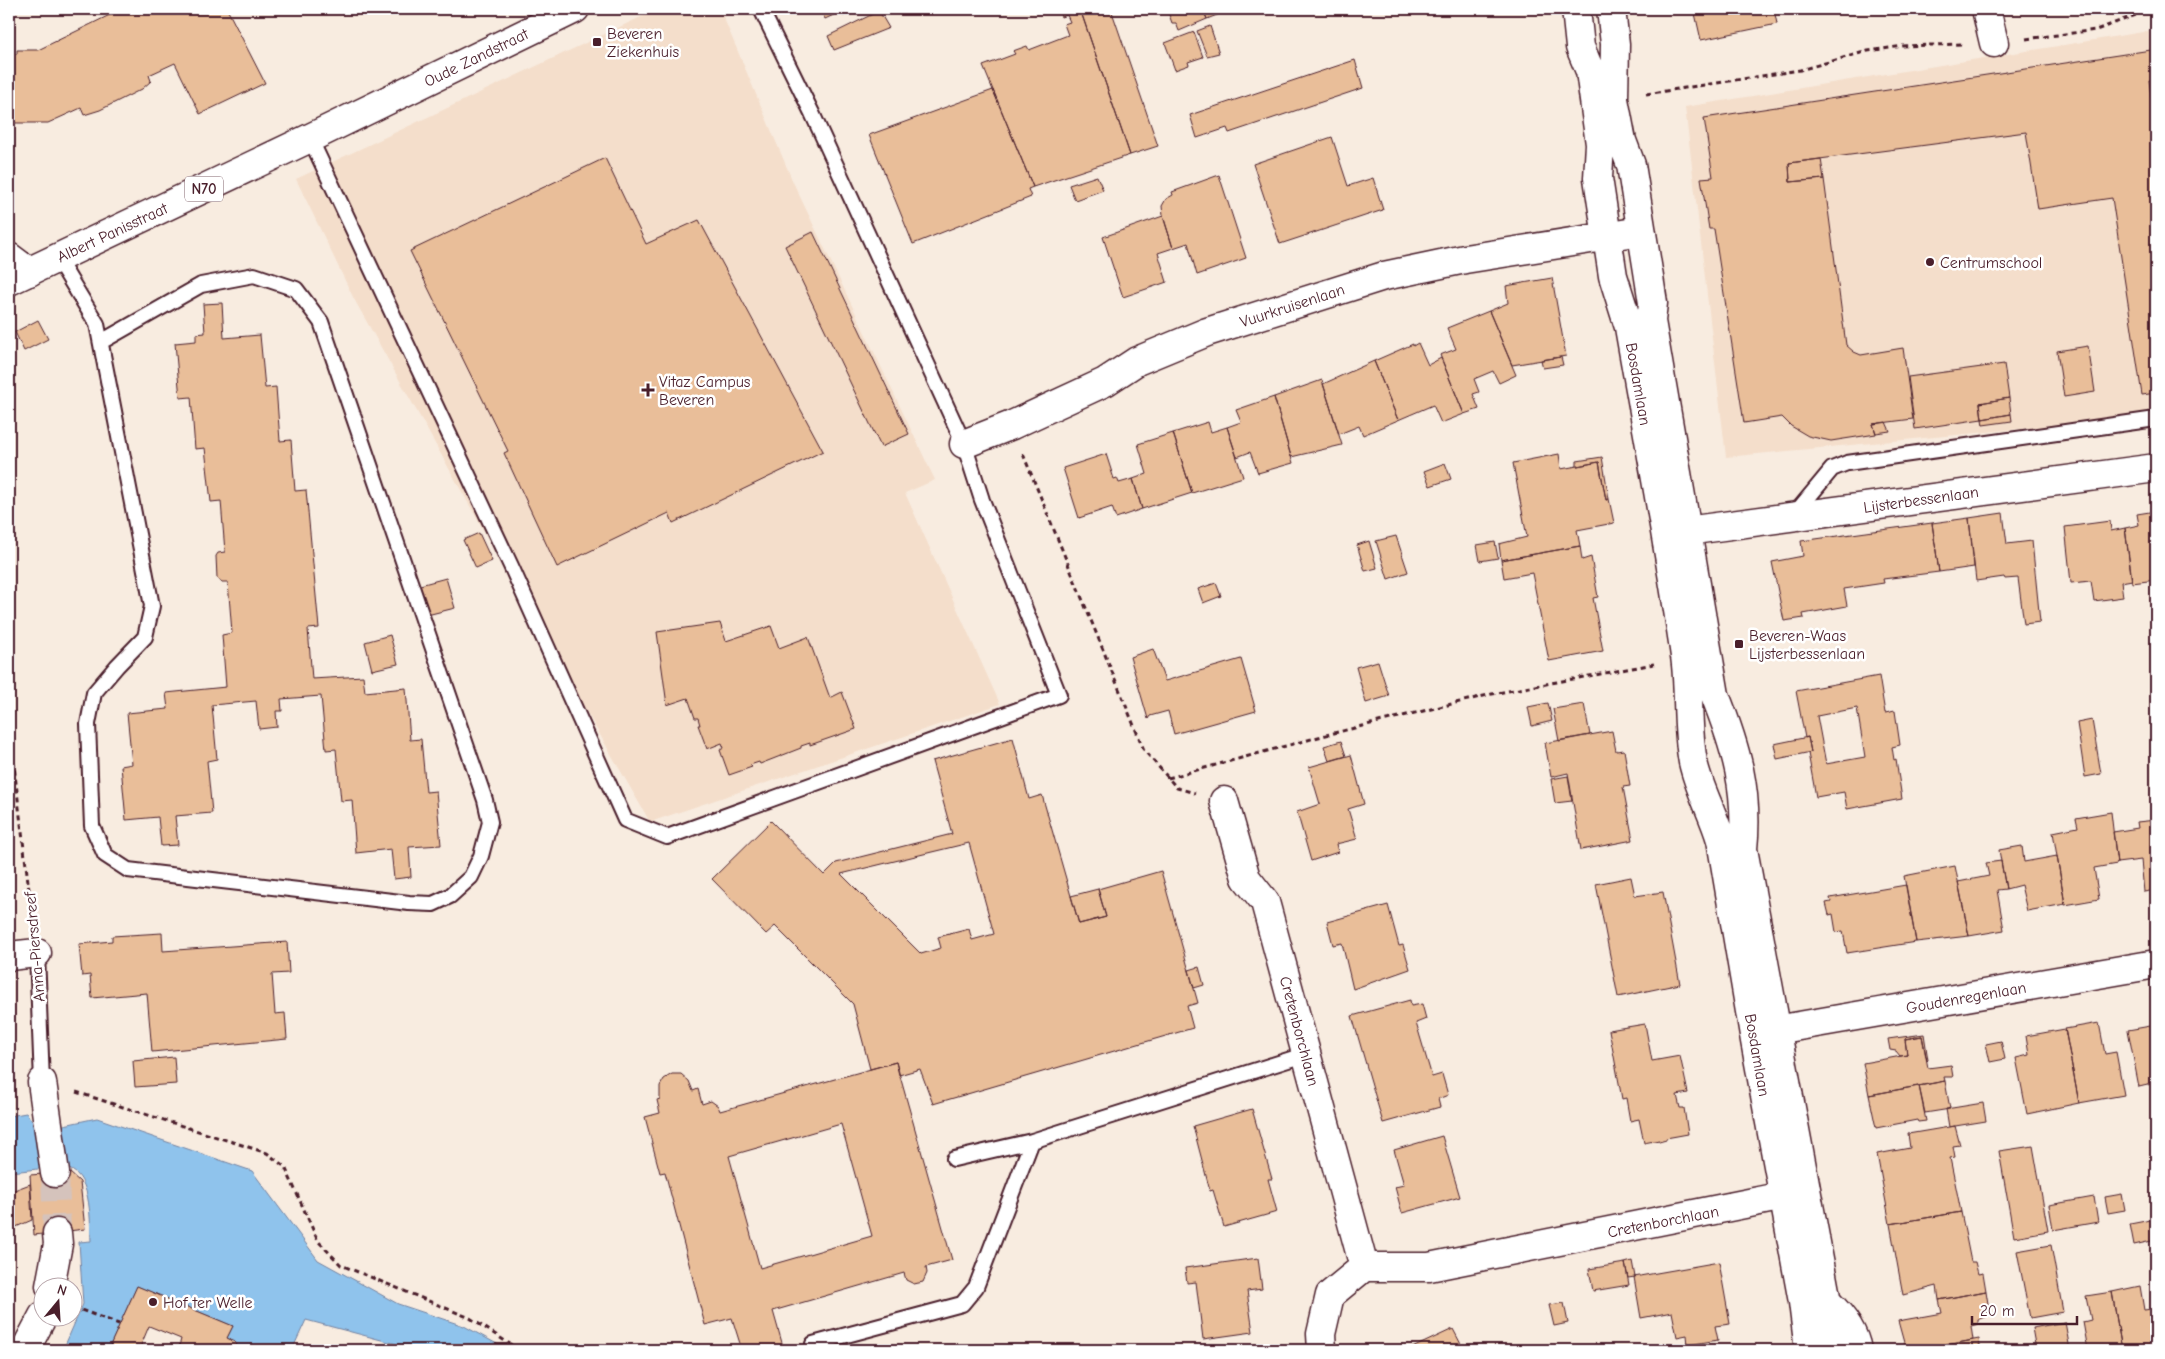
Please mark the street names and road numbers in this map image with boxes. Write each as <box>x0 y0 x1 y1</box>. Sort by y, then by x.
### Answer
street label: Oude Zandstraat <box>421 25 532 91</box>
road number: N70 <box>185 176 223 202</box>
street label: Albert Panisstraat <box>54 199 171 266</box>
street label: Vuurkruisenlaan <box>1238 281 1347 331</box>
street label: Bosdamlaan <box>1622 341 1654 427</box>
street label: Lijsterbessenlaan <box>1862 483 1980 517</box>
street label: Anna-Piersdreef <box>21 890 49 1003</box>
street label: Cretenborchlaan <box>1276 974 1322 1088</box>
street label: Goudenregenlaan <box>1905 979 2028 1017</box>
street label: Bosdamlaan <box>1741 1012 1773 1098</box>
street label: Cretenborchlaan <box>1606 1202 1720 1242</box>

